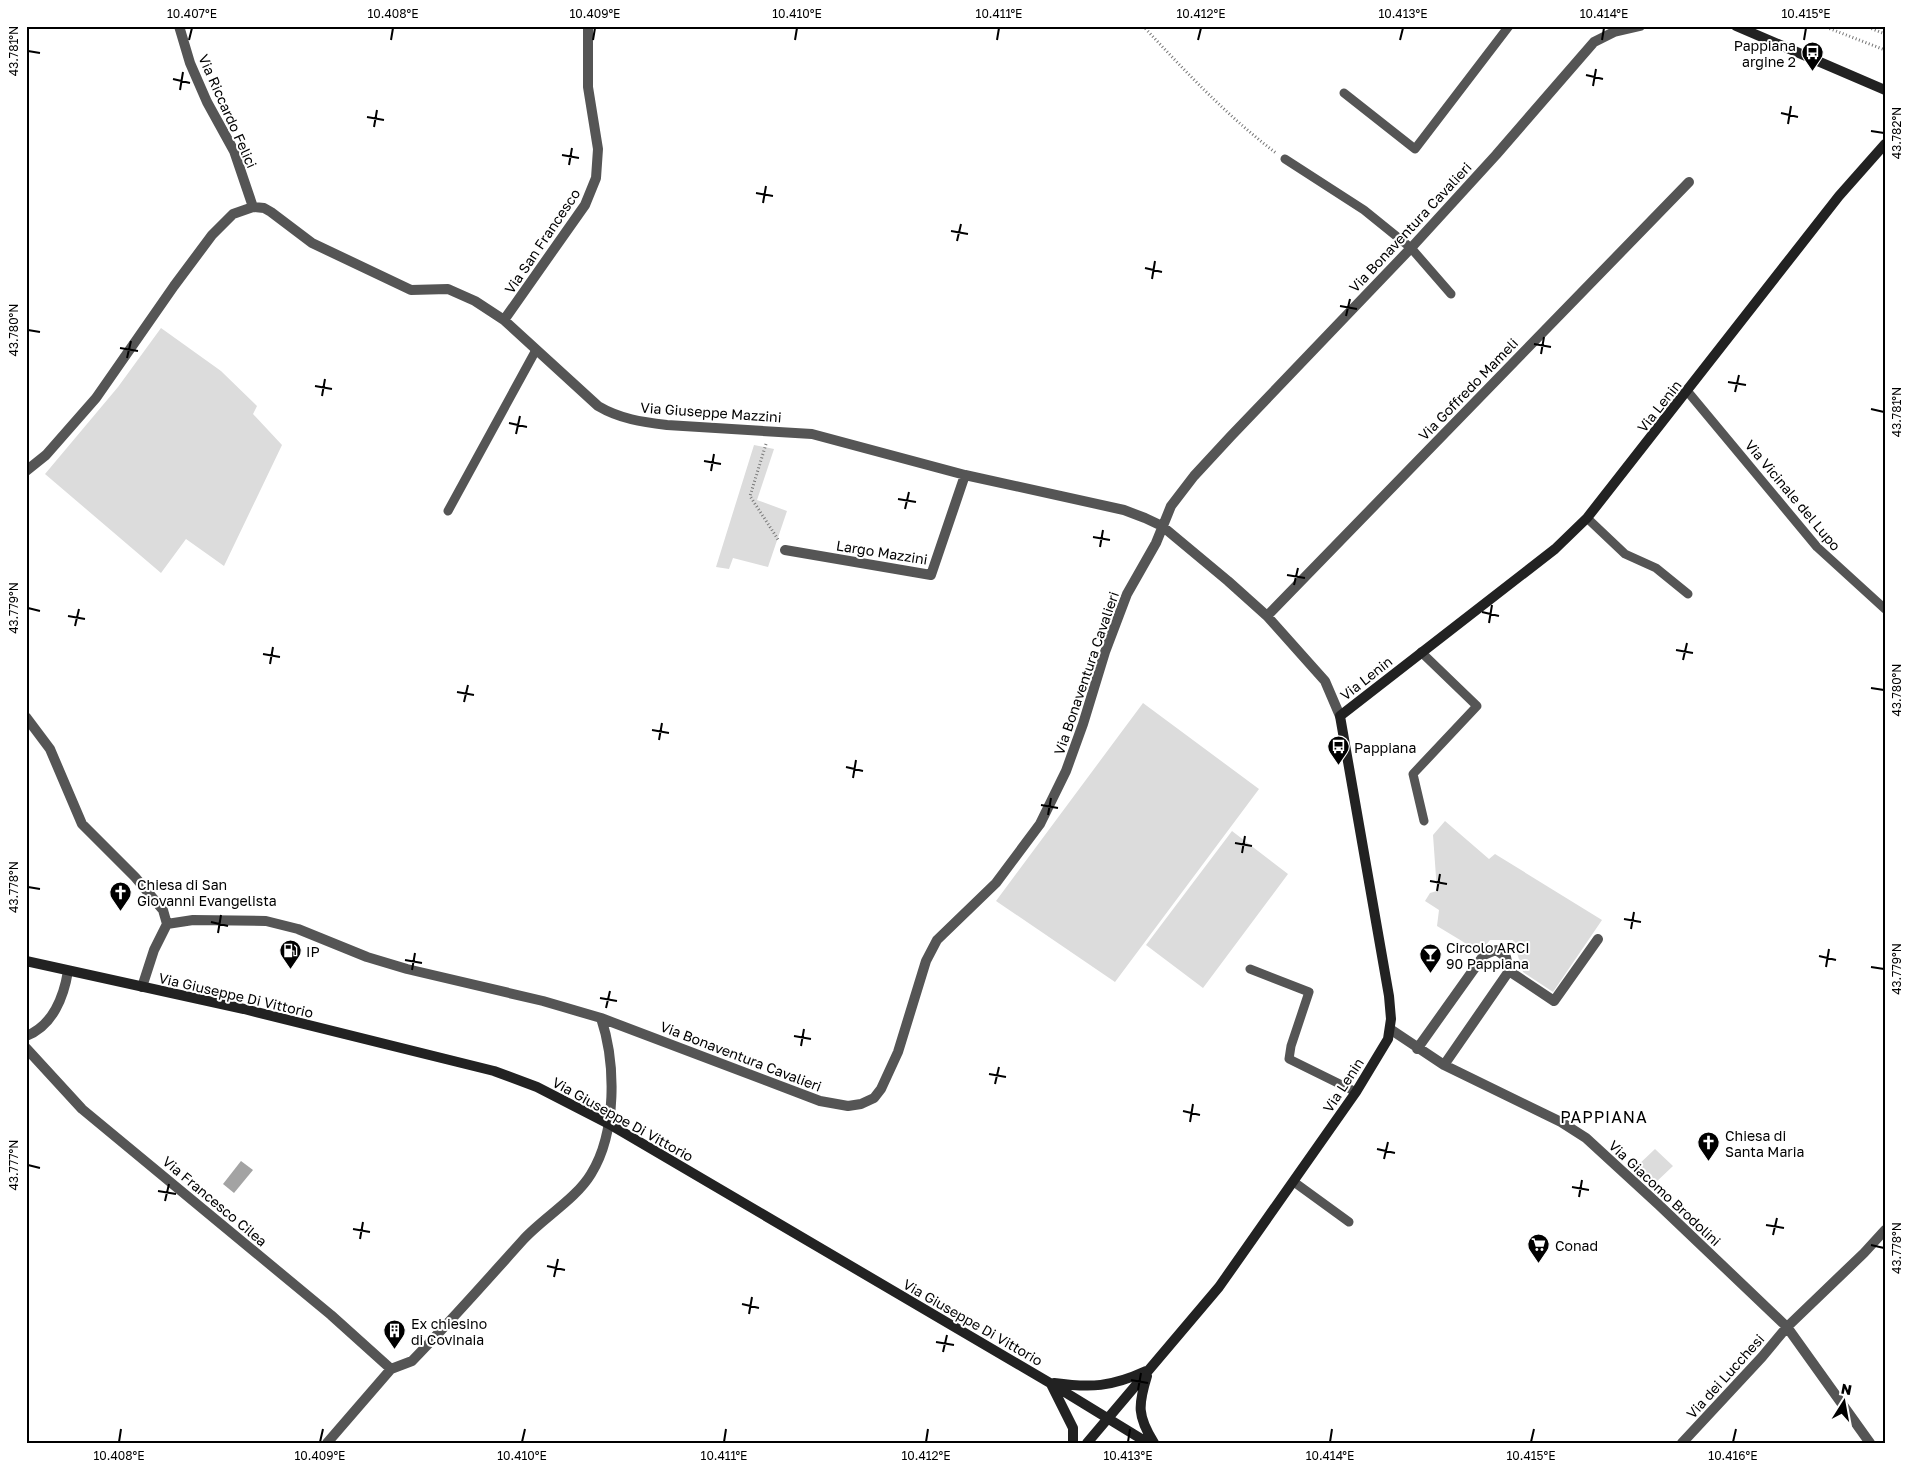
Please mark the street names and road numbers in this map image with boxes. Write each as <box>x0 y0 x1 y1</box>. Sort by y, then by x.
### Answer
street label: Via Riccardo Felici <box>195 51 261 171</box>
street label: Via Bonaventura Cavalieri <box>1345 158 1475 296</box>
street label: Via San Francesco <box>501 185 583 297</box>
street label: Via Goffredo Mameli <box>1415 334 1521 444</box>
street label: Via Lenin <box>1633 377 1685 435</box>
street label: Via Giuseppe Mazzini <box>640 399 782 425</box>
street label: Via Vicinale del Lupo <box>1742 436 1844 554</box>
street label: Largo Mazzini <box>835 536 929 568</box>
street label: Via Bonaventura Cavalieri <box>1050 589 1122 757</box>
street label: Via Lenin <box>1337 652 1395 704</box>
street label: Via Giuseppe Di Vittorio <box>157 969 315 1021</box>
street label: Via Bonaventura Cavalieri <box>658 1017 824 1095</box>
street label: Via Lenin <box>1319 1055 1367 1115</box>
street label: Via Giuseppe Di Vittorio <box>550 1073 696 1165</box>
street label: Via Giacomo Brodolini <box>1605 1137 1725 1249</box>
street label: Via Francesco Cilea <box>159 1152 271 1250</box>
street label: Via Giuseppe Di Vittorio <box>900 1275 1046 1369</box>
street label: Via dei Lucchesi <box>1683 1330 1767 1422</box>

